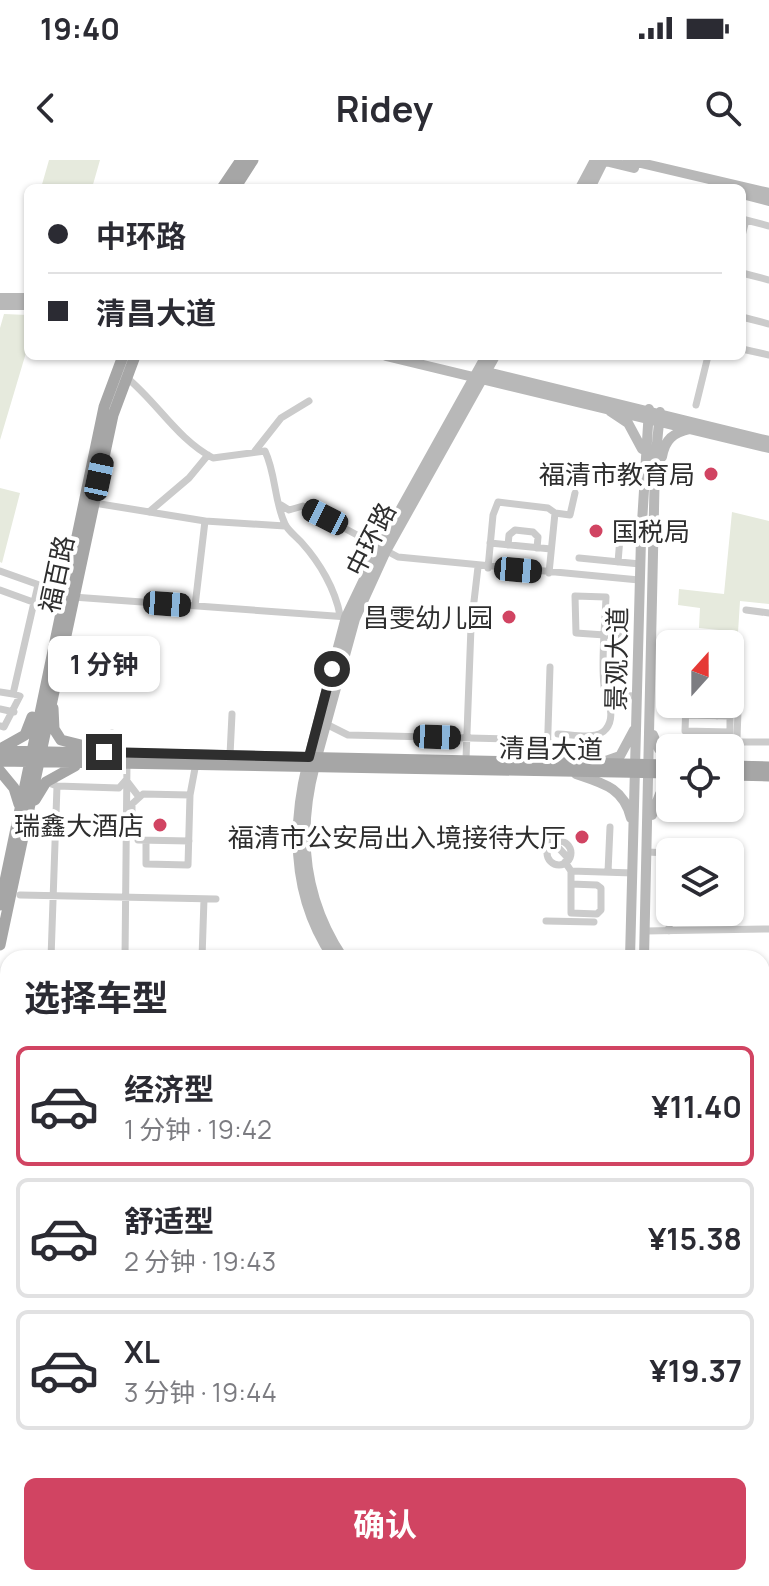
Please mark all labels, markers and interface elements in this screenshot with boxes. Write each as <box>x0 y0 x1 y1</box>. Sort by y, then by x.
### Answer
text: 19:40 <box>40 8 120 49</box>
text: Ridey <box>336 84 433 133</box>
icon: back <box>24 86 68 130</box>
icon: search <box>701 86 745 130</box>
text: 中环路 <box>96 215 186 256</box>
text: 清昌大道 <box>96 292 216 333</box>
car <box>82 451 116 503</box>
place label: 福清市教育局 <box>539 456 695 492</box>
marker: 福清市教育局 <box>702 465 720 483</box>
car <box>298 495 352 539</box>
street label: 中环路 <box>336 496 404 582</box>
place label: 国税局 <box>612 513 690 549</box>
marker: 国税局 <box>587 522 605 540</box>
street label: 福百路 <box>30 532 82 616</box>
car <box>493 556 543 584</box>
car <box>142 590 192 618</box>
place label: 昌雯幼儿园 <box>363 599 493 635</box>
street label: 景观大道 <box>597 607 635 711</box>
marker: 昌雯幼儿园 <box>500 608 518 626</box>
north arrow <box>656 630 744 718</box>
map controls <box>656 630 744 926</box>
callout: 1 分钟 <box>48 636 160 692</box>
text: 1 分钟 <box>70 646 138 682</box>
route start <box>314 651 350 687</box>
car <box>413 724 461 750</box>
street label: 清昌大道 <box>499 729 603 767</box>
route end <box>86 734 122 770</box>
button: locate <box>656 734 744 822</box>
place label: 瑞鑫大酒店 <box>14 807 144 843</box>
marker: 瑞鑫大酒店 <box>151 816 169 834</box>
place label: 福清市公安局出入境接待大厅 <box>228 819 566 855</box>
marker: 福清市公安局出入境接待大厅 <box>573 828 591 846</box>
button: layers <box>656 838 744 926</box>
text: 选择车型 <box>24 973 168 1022</box>
text: 经济型 <box>124 1068 214 1109</box>
icon: car <box>28 1070 100 1142</box>
text: ¥11.40 <box>651 1086 742 1127</box>
text: 1 分钟 · 19:42 <box>124 1111 272 1147</box>
text: 舒适型 <box>124 1200 214 1241</box>
icon: car <box>28 1202 100 1274</box>
text: ¥15.38 <box>648 1218 742 1259</box>
text: 2 分钟 · 19:43 <box>124 1243 276 1279</box>
text: XL <box>124 1331 160 1372</box>
icon: car <box>28 1334 100 1406</box>
text: ¥19.37 <box>649 1350 742 1391</box>
text: 3 分钟 · 19:44 <box>124 1374 277 1410</box>
button: 确认 <box>24 1478 746 1570</box>

